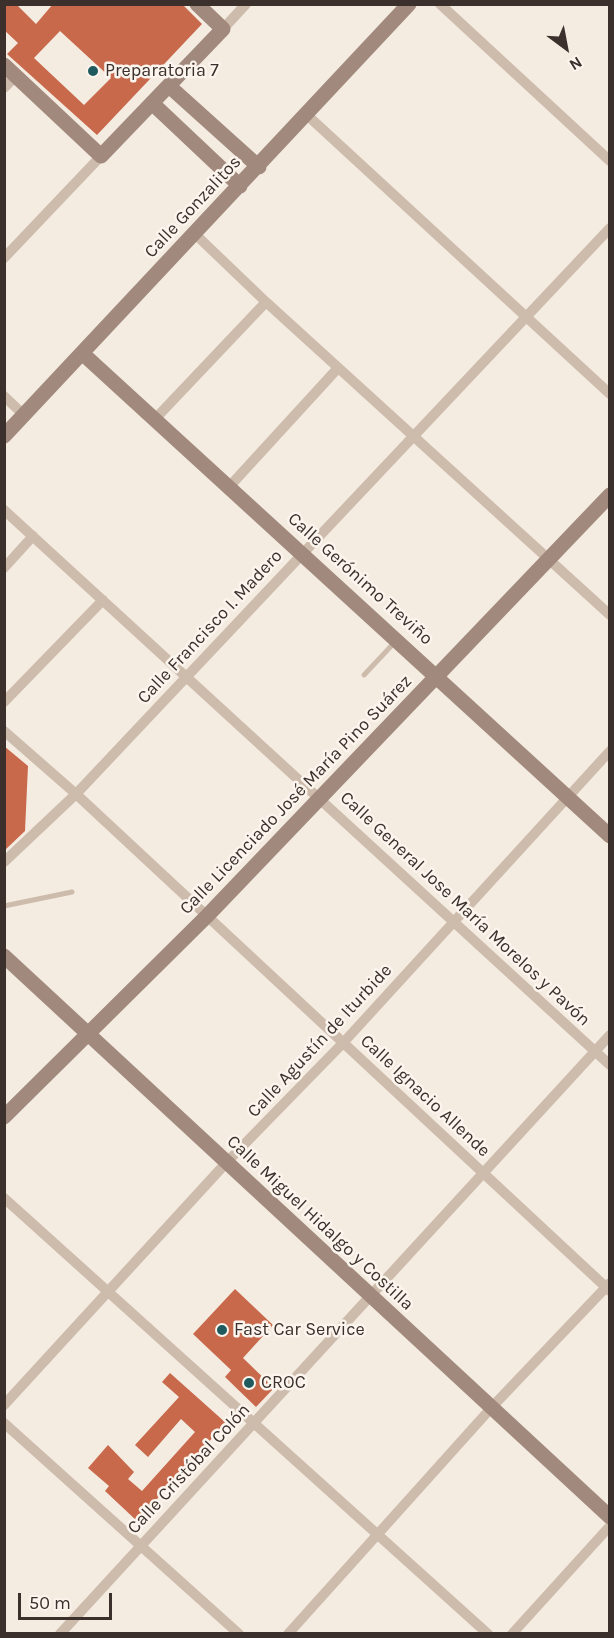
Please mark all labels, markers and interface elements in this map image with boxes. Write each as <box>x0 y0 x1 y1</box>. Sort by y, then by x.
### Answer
north arrow <box>536 18 596 78</box>
text: N <box>566 53 586 75</box>
place label: Preparatoria 7 <box>105 60 219 82</box>
marker: Preparatoria 7 <box>86 64 100 78</box>
street label: Calle Gonzalitos <box>140 151 246 263</box>
street label: Calle Gerónimo Treviño <box>283 508 437 650</box>
street label: Calle Francisco I. Madero <box>133 546 287 708</box>
street label: Calle Licenciado José María Pino Suárez <box>175 671 417 919</box>
street label: Calle General Jose María Morelos y Pavón <box>335 787 595 1031</box>
street label: Calle Agustín de Iturbide <box>243 960 397 1122</box>
street label: Calle Ignacio Allende <box>356 1030 494 1162</box>
street label: Calle Miguel Hidalgo y Costilla <box>222 1131 418 1315</box>
place label: Fast Car Service <box>234 1319 365 1341</box>
marker: Fast Car Service <box>215 1323 229 1337</box>
place label: CROC <box>261 1372 306 1394</box>
marker: CROC <box>242 1376 256 1390</box>
street label: Calle Cristóbal Colón <box>123 1399 255 1539</box>
scale bar <box>21 1581 116 1619</box>
text: 50 m <box>29 1592 71 1614</box>

